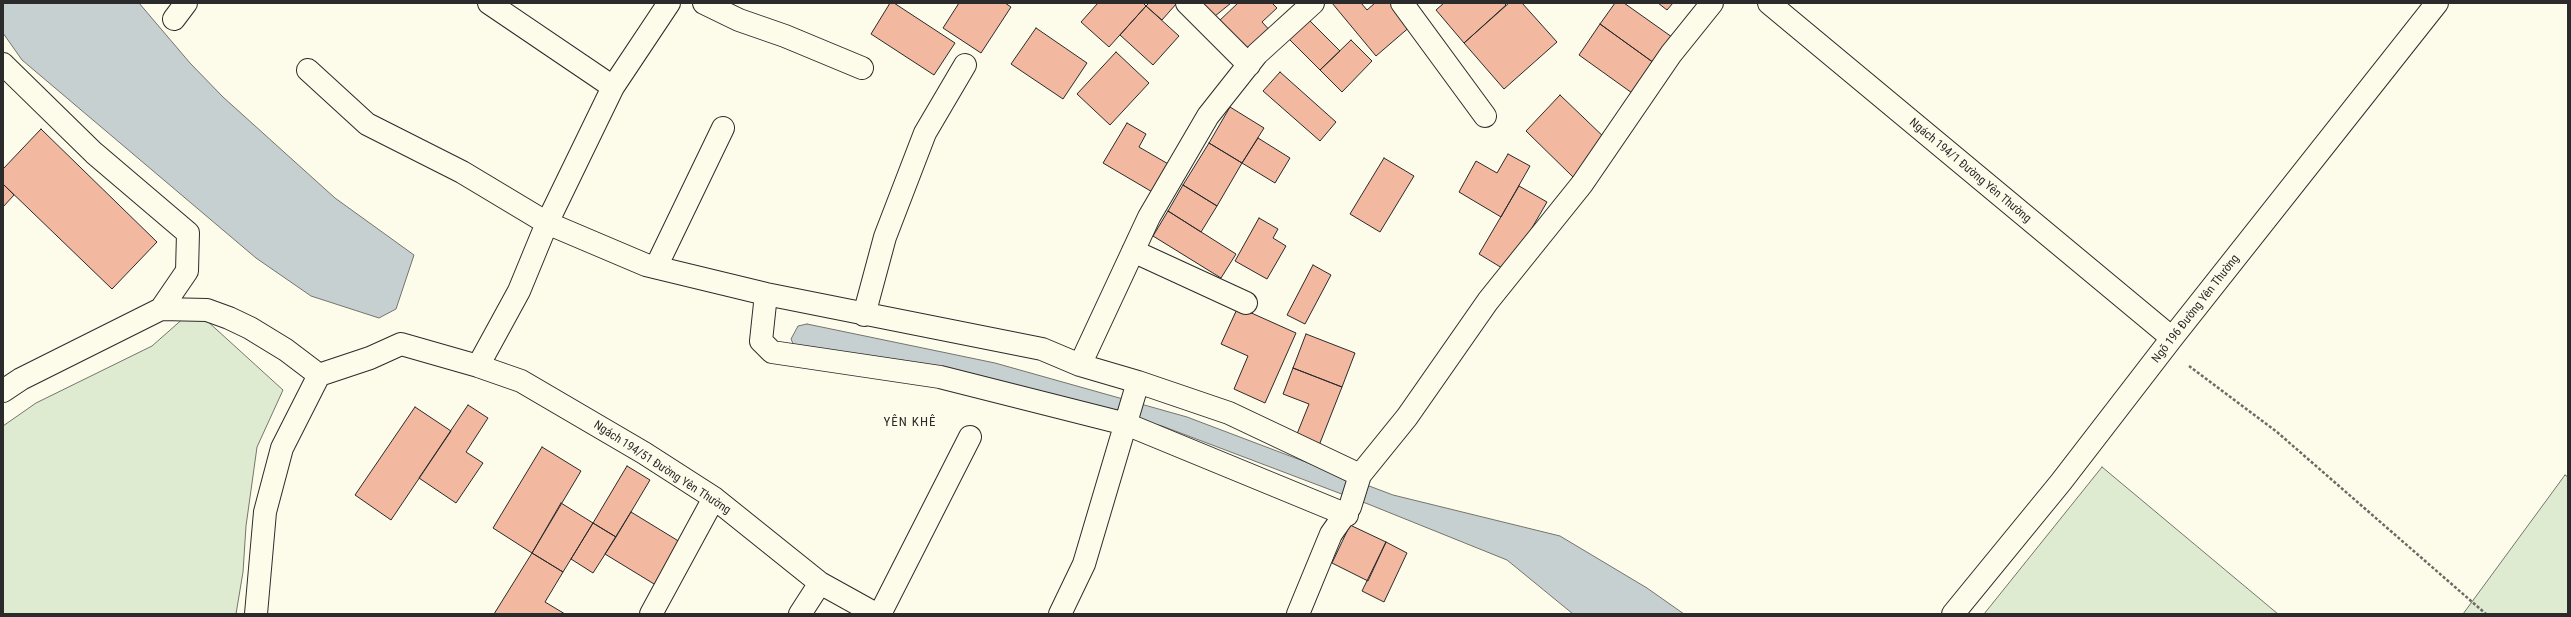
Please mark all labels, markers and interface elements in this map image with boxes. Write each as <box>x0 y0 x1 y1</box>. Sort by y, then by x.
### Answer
street label: Ngách 194/1 Đường Yên Thường <box>1906 116 2034 226</box>
street label: Ngõ 196 Đường Yên Thường <box>2149 252 2243 366</box>
district label: YÊN KHÊ <box>884 415 936 431</box>
street label: Ngách 194/51 Đường Yên Thường <box>591 418 733 518</box>

